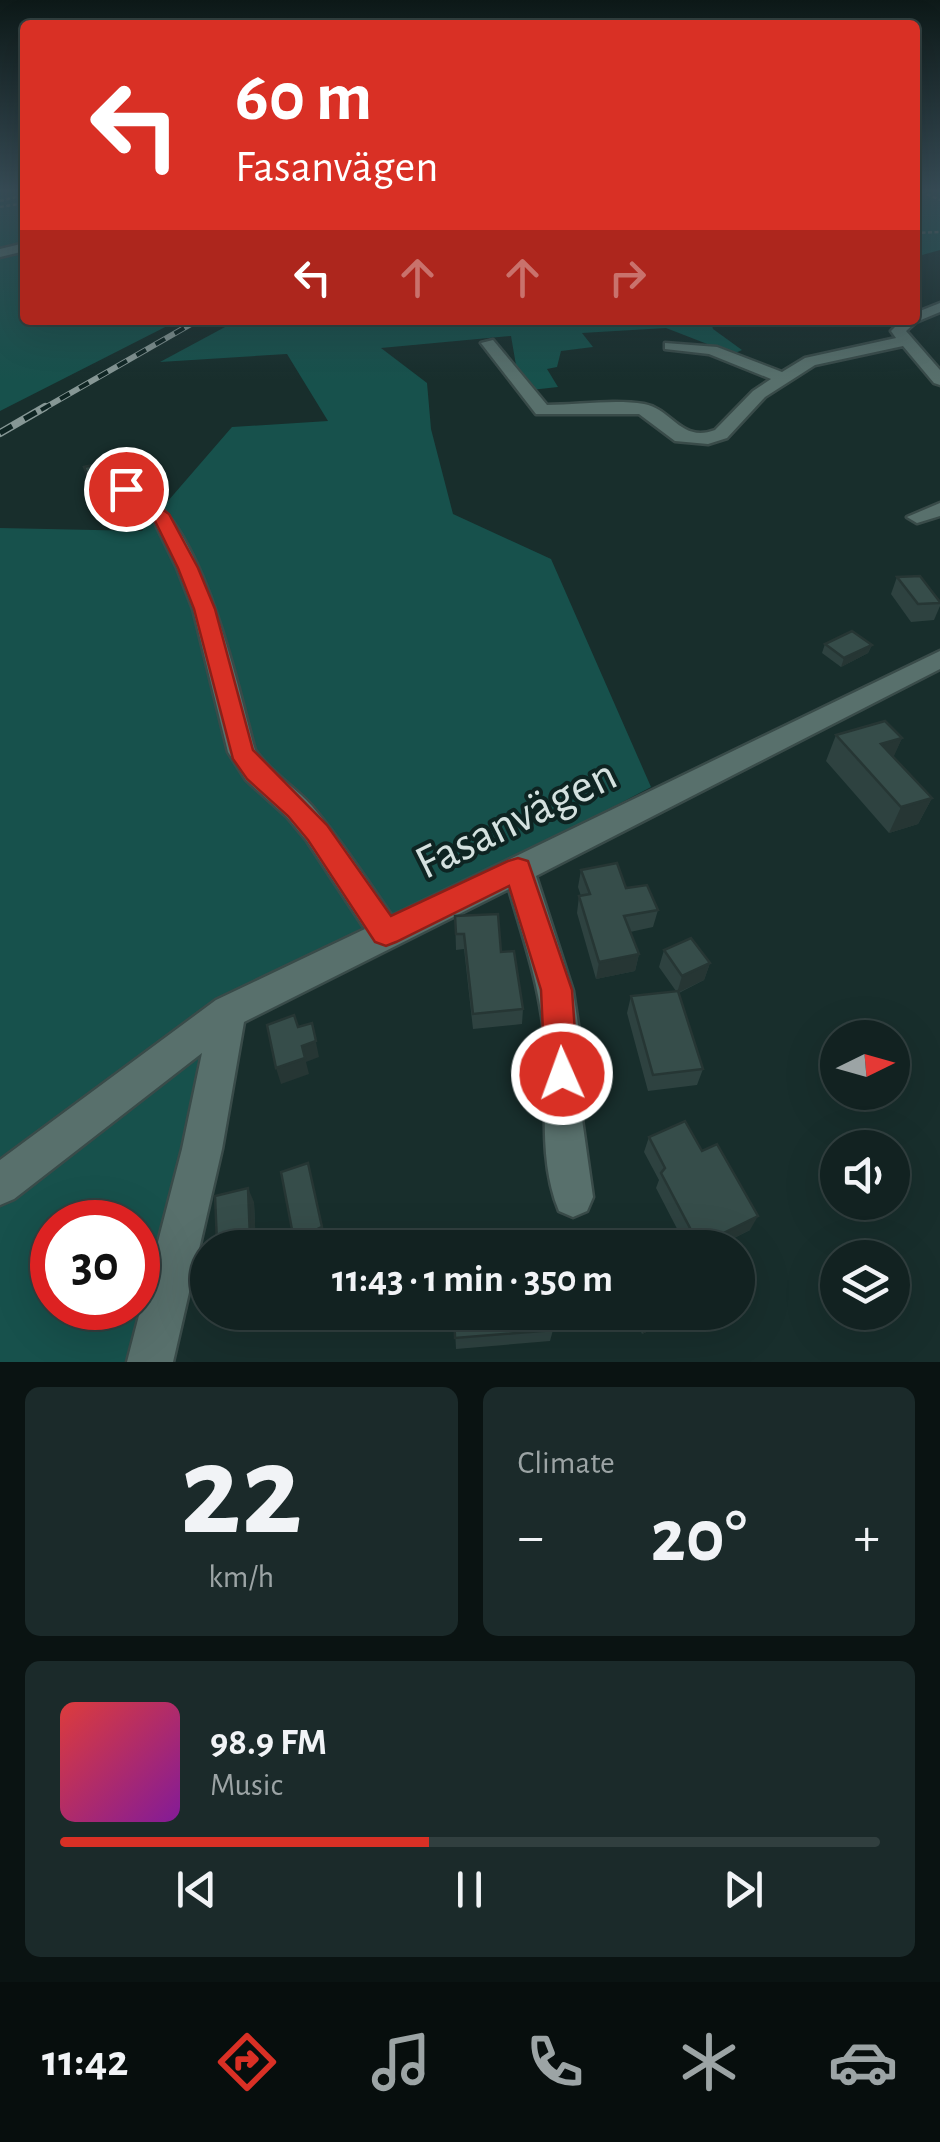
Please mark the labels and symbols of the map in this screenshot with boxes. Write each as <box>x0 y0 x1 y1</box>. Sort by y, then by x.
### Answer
pin <box>84 447 169 532</box>
street label: Fasanvägen <box>408 751 624 889</box>
north arrow <box>820 1020 910 1110</box>
position arrow <box>510 1022 614 1126</box>
speed limit sign: 30 <box>30 1200 160 1330</box>

